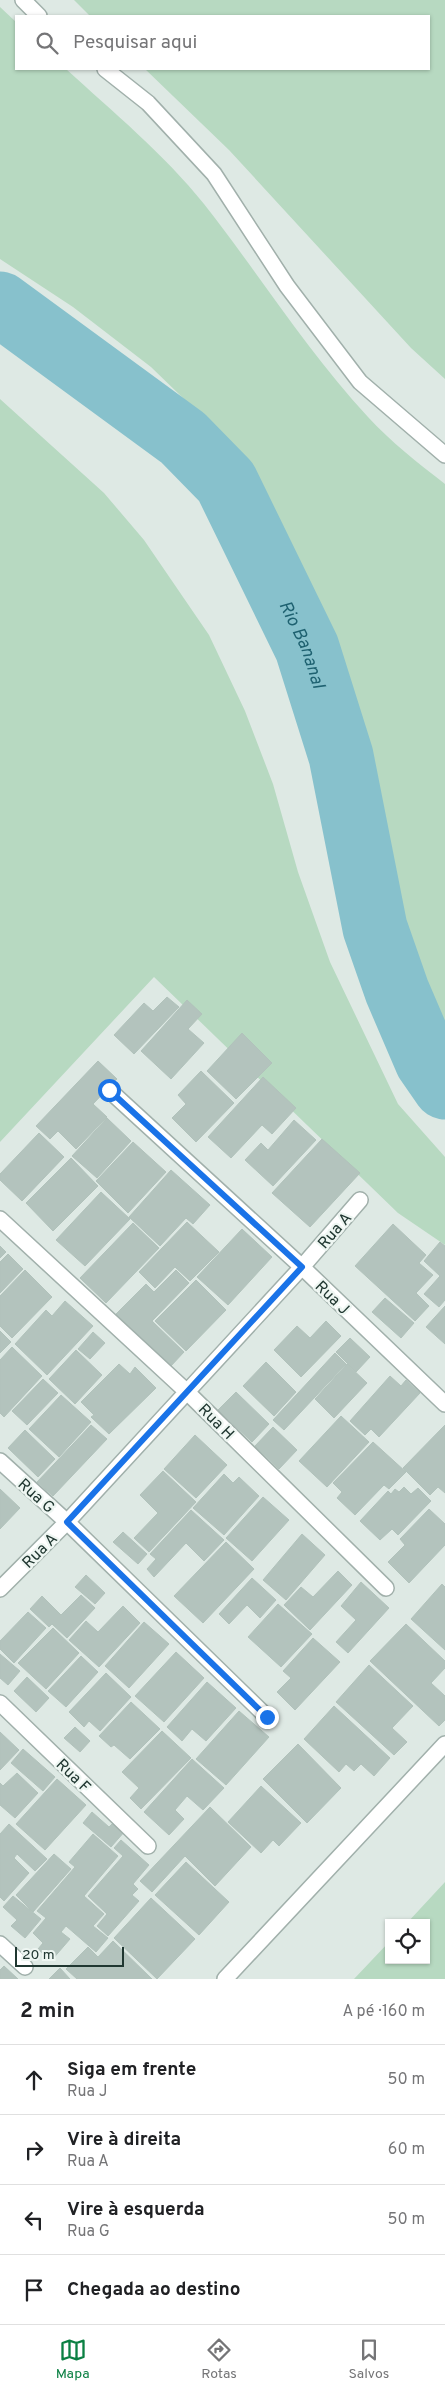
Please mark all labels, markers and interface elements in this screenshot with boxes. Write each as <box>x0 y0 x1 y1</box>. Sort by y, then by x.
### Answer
search box <box>15 15 430 70</box>
icon: search <box>33 29 61 57</box>
text: Pesquisar aqui <box>73 31 197 55</box>
water label: Rio Bananal <box>273 597 329 693</box>
route start <box>98 1079 121 1102</box>
street label: Rua A <box>314 1209 357 1254</box>
street label: Rua J <box>310 1277 353 1320</box>
street label: Rua H <box>193 1400 238 1445</box>
street label: Rua G <box>13 1475 58 1518</box>
street label: Rua A <box>19 1529 62 1573</box>
route end <box>256 1706 279 1729</box>
street label: Rua F <box>51 1755 94 1798</box>
map controls <box>385 1919 430 1964</box>
button: locate <box>385 1919 430 1964</box>
scale bar <box>15 1944 124 1967</box>
text: 20 m <box>22 1947 55 1964</box>
text: 2 min <box>20 1998 75 2025</box>
text: A pé · 160 m <box>342 2002 425 2022</box>
text: Siga em frente <box>67 2058 196 2082</box>
icon: ahead <box>20 2066 48 2094</box>
text: 50 m <box>388 2070 425 2090</box>
text: Rua J <box>67 2082 107 2102</box>
text: Vire à direita <box>67 2128 181 2152</box>
icon: right <box>20 2136 48 2164</box>
text: 60 m <box>388 2140 425 2160</box>
text: Rua A <box>67 2152 109 2172</box>
text: Vire à esquerda <box>67 2198 205 2222</box>
icon: left <box>20 2206 48 2234</box>
text: 50 m <box>388 2210 425 2230</box>
text: Rua G <box>67 2222 110 2242</box>
icon: arrive <box>20 2276 48 2304</box>
text: Chegada ao destino <box>67 2278 241 2302</box>
tab: Mapa <box>56 2336 90 2383</box>
tab: Rotas <box>201 2336 237 2383</box>
tab: Salvos <box>348 2336 389 2383</box>

